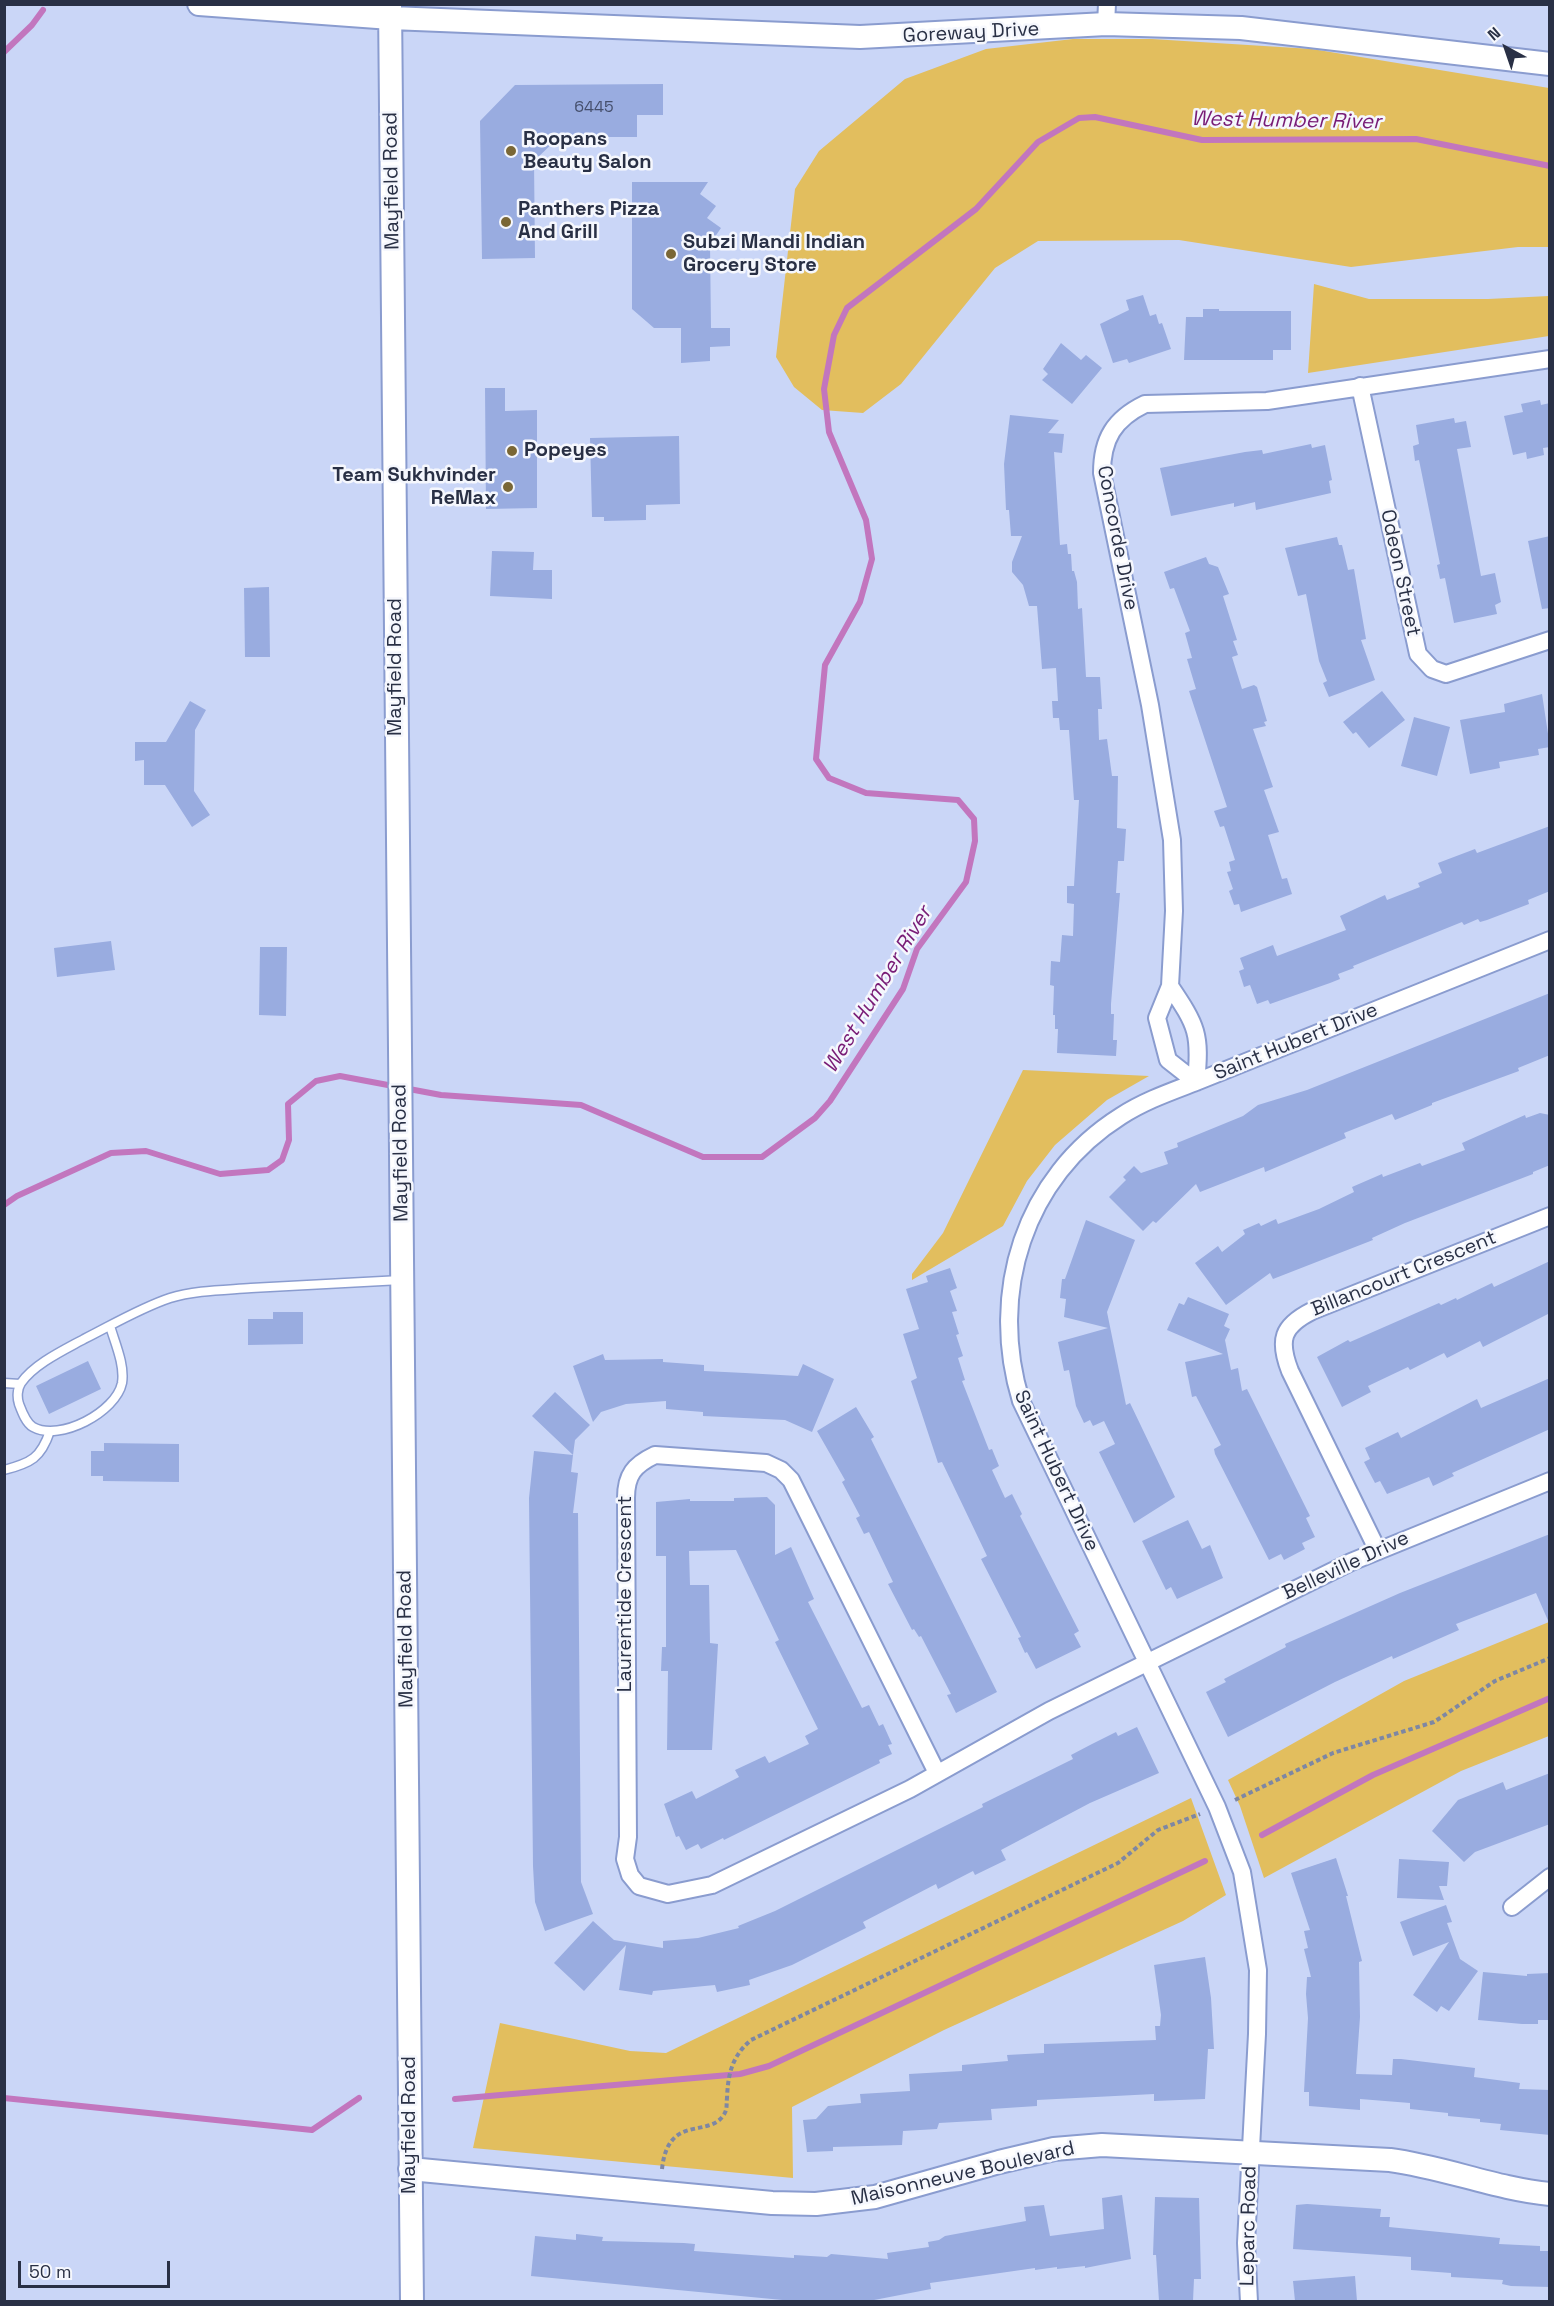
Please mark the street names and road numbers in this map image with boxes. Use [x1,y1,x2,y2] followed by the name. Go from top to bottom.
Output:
[902,17,1040,49] street label: Goreway Drive
[379,112,405,250] street label: Mayfield Road
[1091,464,1143,612] street label: Concorde Drive
[1375,507,1425,639] street label: Odeon Street
[384,598,408,736] street label: Mayfield Road
[1210,998,1382,1086] street label: Saint Hubert Drive
[388,1084,414,1222] street label: Mayfield Road
[1308,1226,1500,1322] street label: Billancourt Crescent
[1008,1387,1104,1555] street label: Saint Hubert Drive
[614,1496,638,1692] street label: Laurentide Crescent
[1279,1526,1413,1606] street label: Belleville Drive
[393,1570,419,1708] street label: Mayfield Road
[398,2056,422,2194] street label: Mayfield Road
[849,2137,1077,2211] street label: Maisonneuve Boulevard
[1236,2166,1262,2286] street label: Leparc Road

